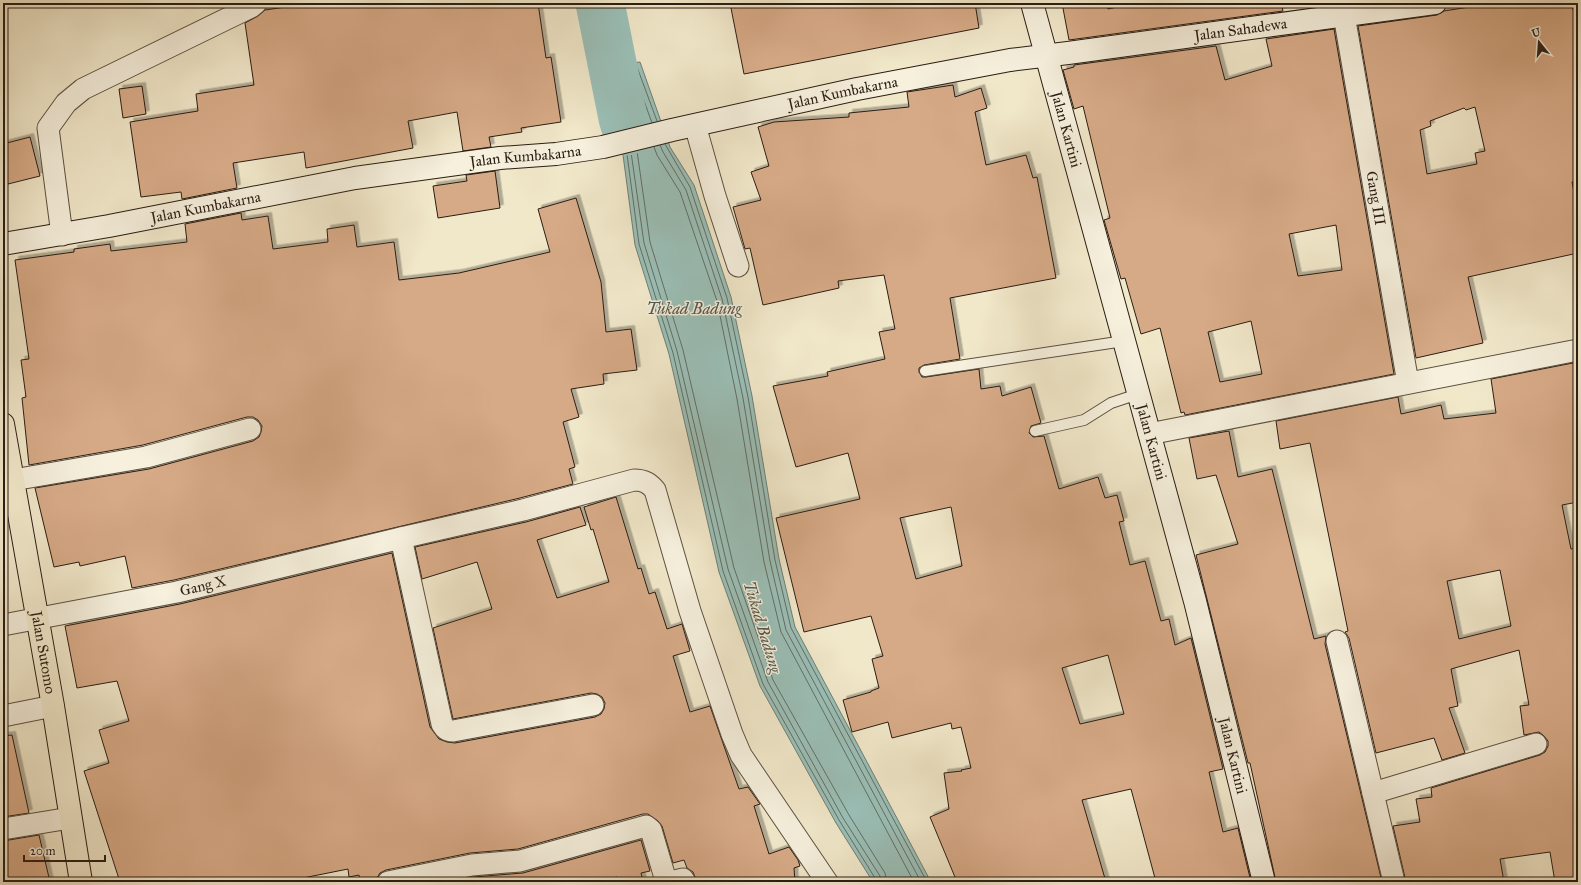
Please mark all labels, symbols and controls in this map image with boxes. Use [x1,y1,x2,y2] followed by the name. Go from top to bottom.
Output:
[1191,14,1289,46] street label: Jalan Sahadewa
[1519,22,1559,62] north arrow
[1530,25,1543,40] text: U
[784,72,900,114] street label: Jalan Kumbakarna
[1046,87,1085,169] street label: Jalan Kartini
[467,141,583,172] street label: Jalan Kumbakarna
[1362,170,1389,227] street label: Gang III
[147,187,263,228] street label: Jalan Kumbakarna
[647,299,742,318] water label: Tukad Badung
[1131,400,1171,482] street label: Jalan Kartini
[178,571,229,600] street label: Gang X
[740,579,786,676] water label: Tukad Badung
[26,608,60,695] street label: Jalan Sutomo
[1213,714,1251,796] street label: Jalan Kartini
[24,837,105,863] scale bar
[30,844,56,858] text: 20 m

